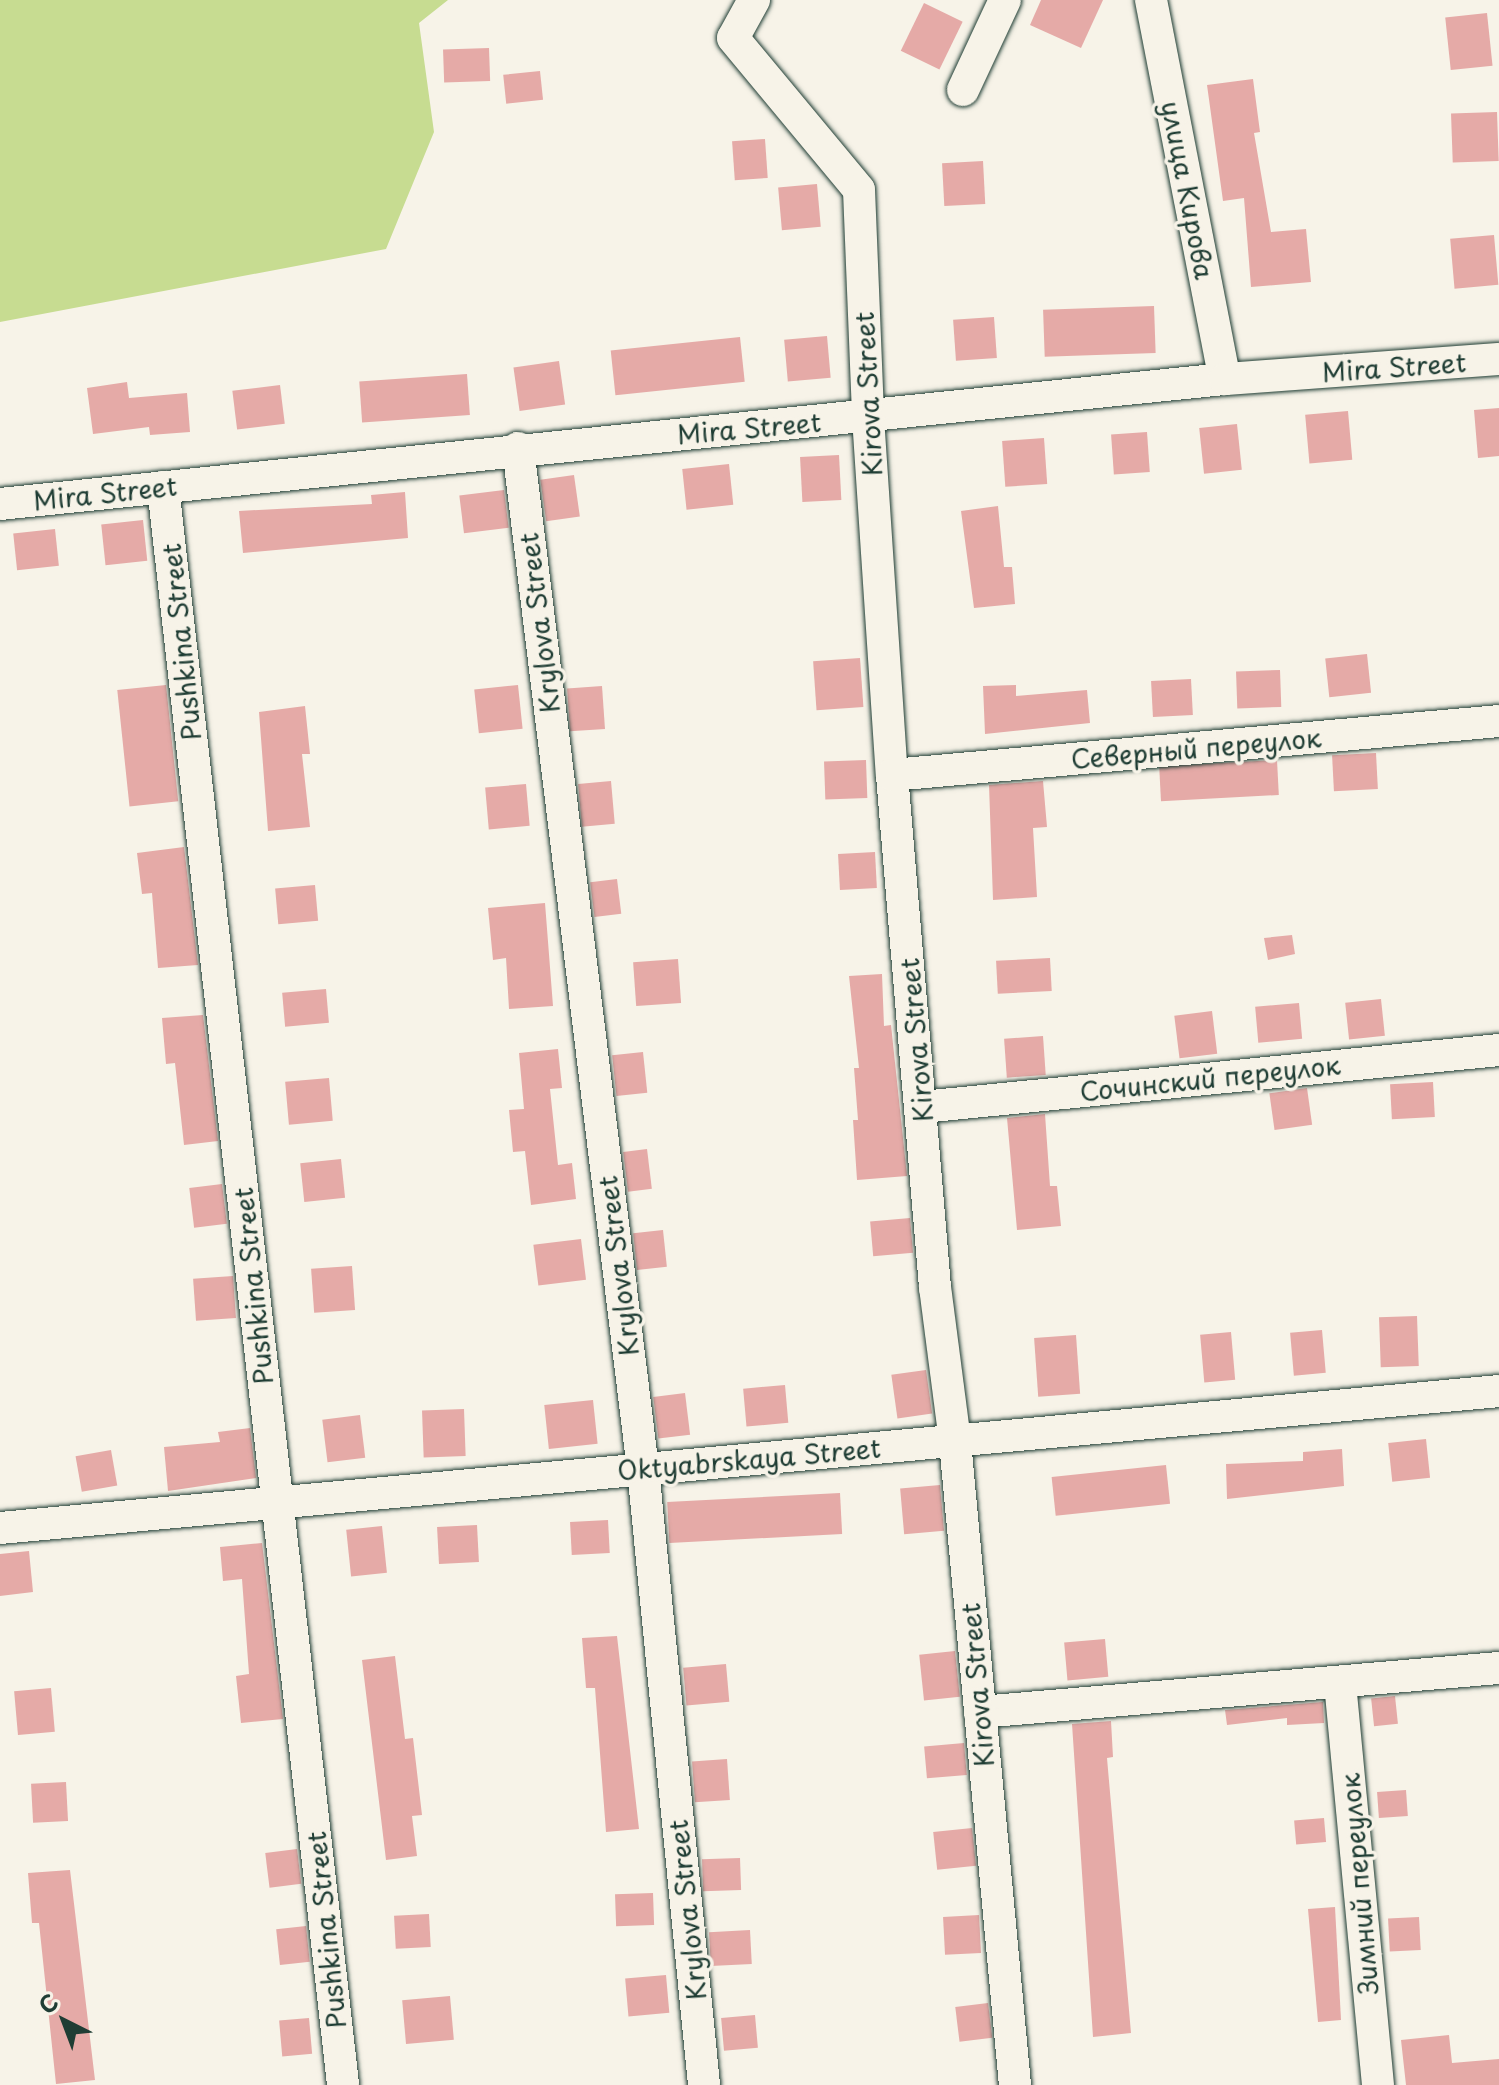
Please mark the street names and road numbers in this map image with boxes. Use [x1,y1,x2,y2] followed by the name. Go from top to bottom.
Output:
[1155,98,1221,282] street label: улица Кирова
[848,310,888,478] street label: Kirova Street
[1321,346,1467,388] street label: Mira Street
[675,406,823,450] street label: Mira Street
[31,470,179,516] street label: Mira Street
[513,532,565,714] street label: Krylova Street
[155,541,207,743] street label: Pushkina Street
[1069,721,1323,775] street label: Северный переулок
[893,956,939,1124] street label: Kirova Street
[1078,1049,1342,1107] street label: Сочинский переулок
[592,1175,644,1357] street label: Krylova Street
[227,1185,279,1387] street label: Pushkina Street
[615,1432,883,1486] street label: Oktyabrskaya Street
[954,1601,1000,1769] street label: Kirova Street
[1334,1772,1384,1996] street label: Зимний переулок
[662,1819,712,2001] street label: Krylova Street
[300,1829,352,2031] street label: Pushkina Street

